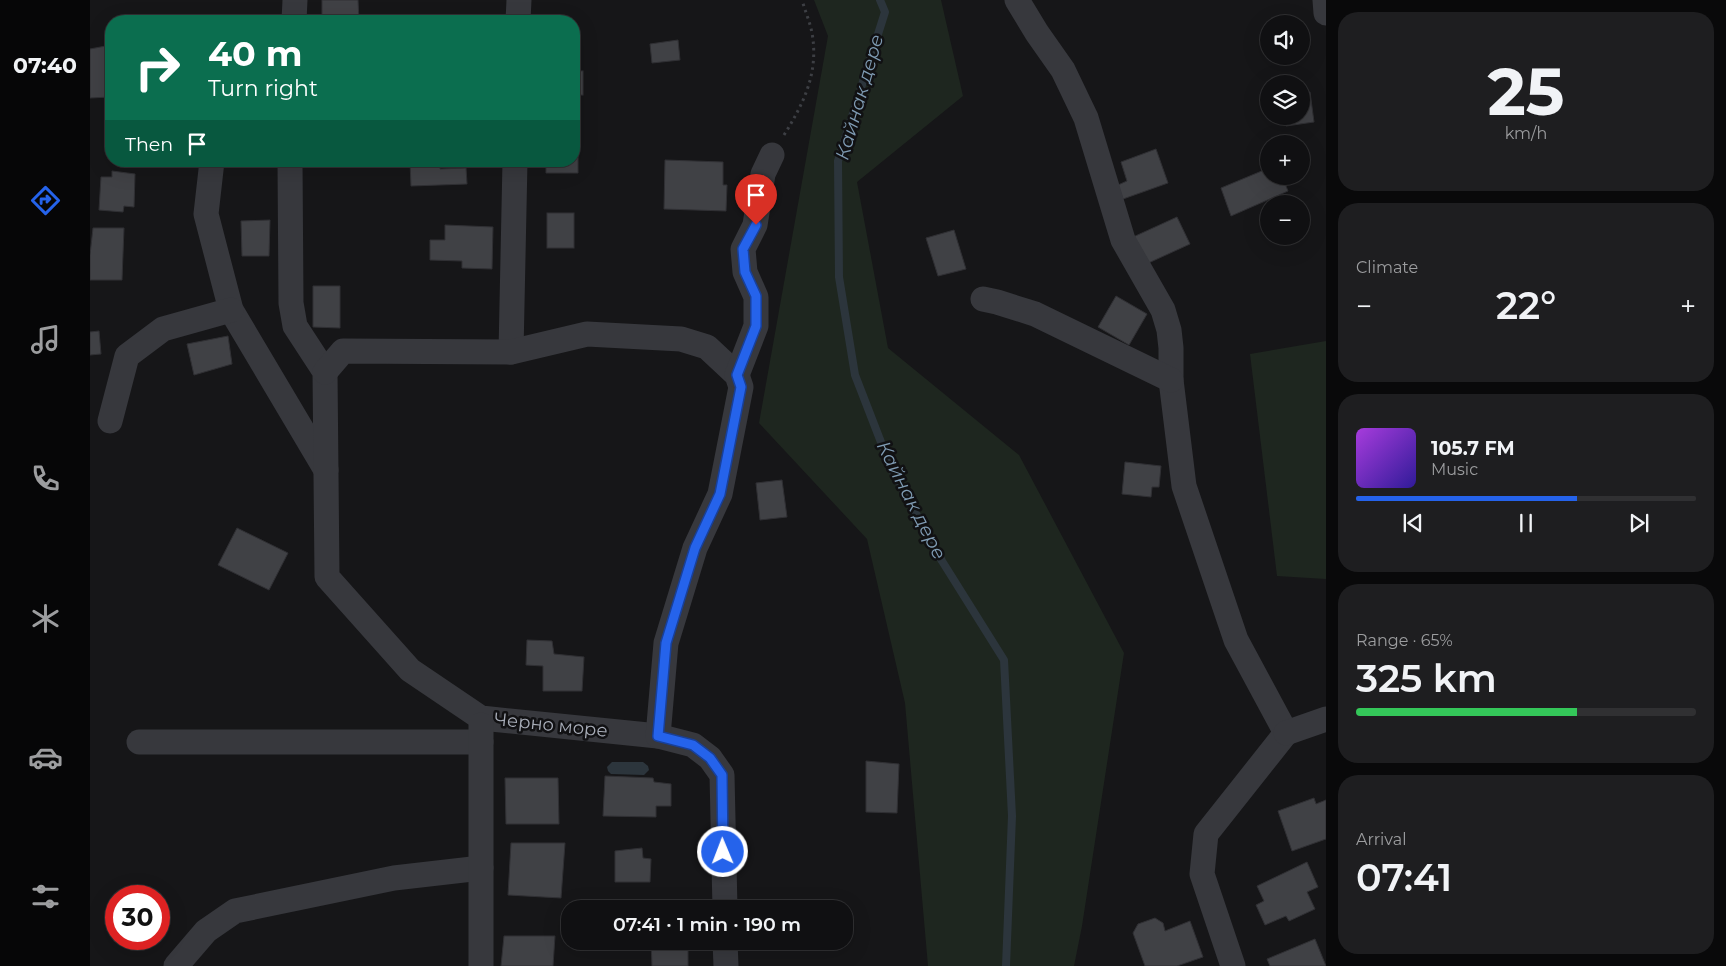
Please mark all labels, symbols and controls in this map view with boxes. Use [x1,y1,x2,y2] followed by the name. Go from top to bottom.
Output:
[1260,15,1310,245] map controls
[1260,15,1310,65] button: sound
[208,32,303,75] text: 40 m
[831,32,888,163] water label: Кайнак дере
[125,35,190,100] icon: right
[13,52,77,79] text: 07:40
[1487,52,1565,131] text: 25
[208,75,318,102] text: Turn right
[1260,75,1310,125] button: layers
[1505,124,1547,143] text: km/h
[183,130,211,158] icon: arrive
[125,133,173,156] text: Then
[1260,135,1310,185] button: +
[735,174,777,225] pin
[742,181,770,209] icon: arrive
[28,183,63,218] icon: directions
[1260,195,1310,245] button: −
[1356,258,1418,277] text: Climate
[1496,282,1556,329] text: 22°
[1356,289,1372,323] text: −
[1680,289,1696,323] text: +
[28,322,63,357] icon: music
[872,437,951,563] water label: Кайнак дере
[1431,437,1515,460] text: 105.7 FM
[1431,460,1478,479] text: Music
[28,461,63,496] icon: phone
[1399,509,1427,537] icon: previous
[1512,509,1540,537] icon: pause
[1625,509,1653,537] icon: next
[28,601,63,636] icon: climate
[1356,631,1453,650] text: Range · 65%
[1356,655,1497,702] text: 325 km
[493,708,609,742] street label: Черно море
[28,740,63,775] icon: car
[696,825,748,877] position arrow
[1356,830,1406,849] text: Arrival
[1356,854,1452,901] text: 07:41
[28,879,63,914] icon: filters
[105,885,170,950] speed limit sign: 30
[613,913,801,936] text: 07:41 · 1 min · 190 m

